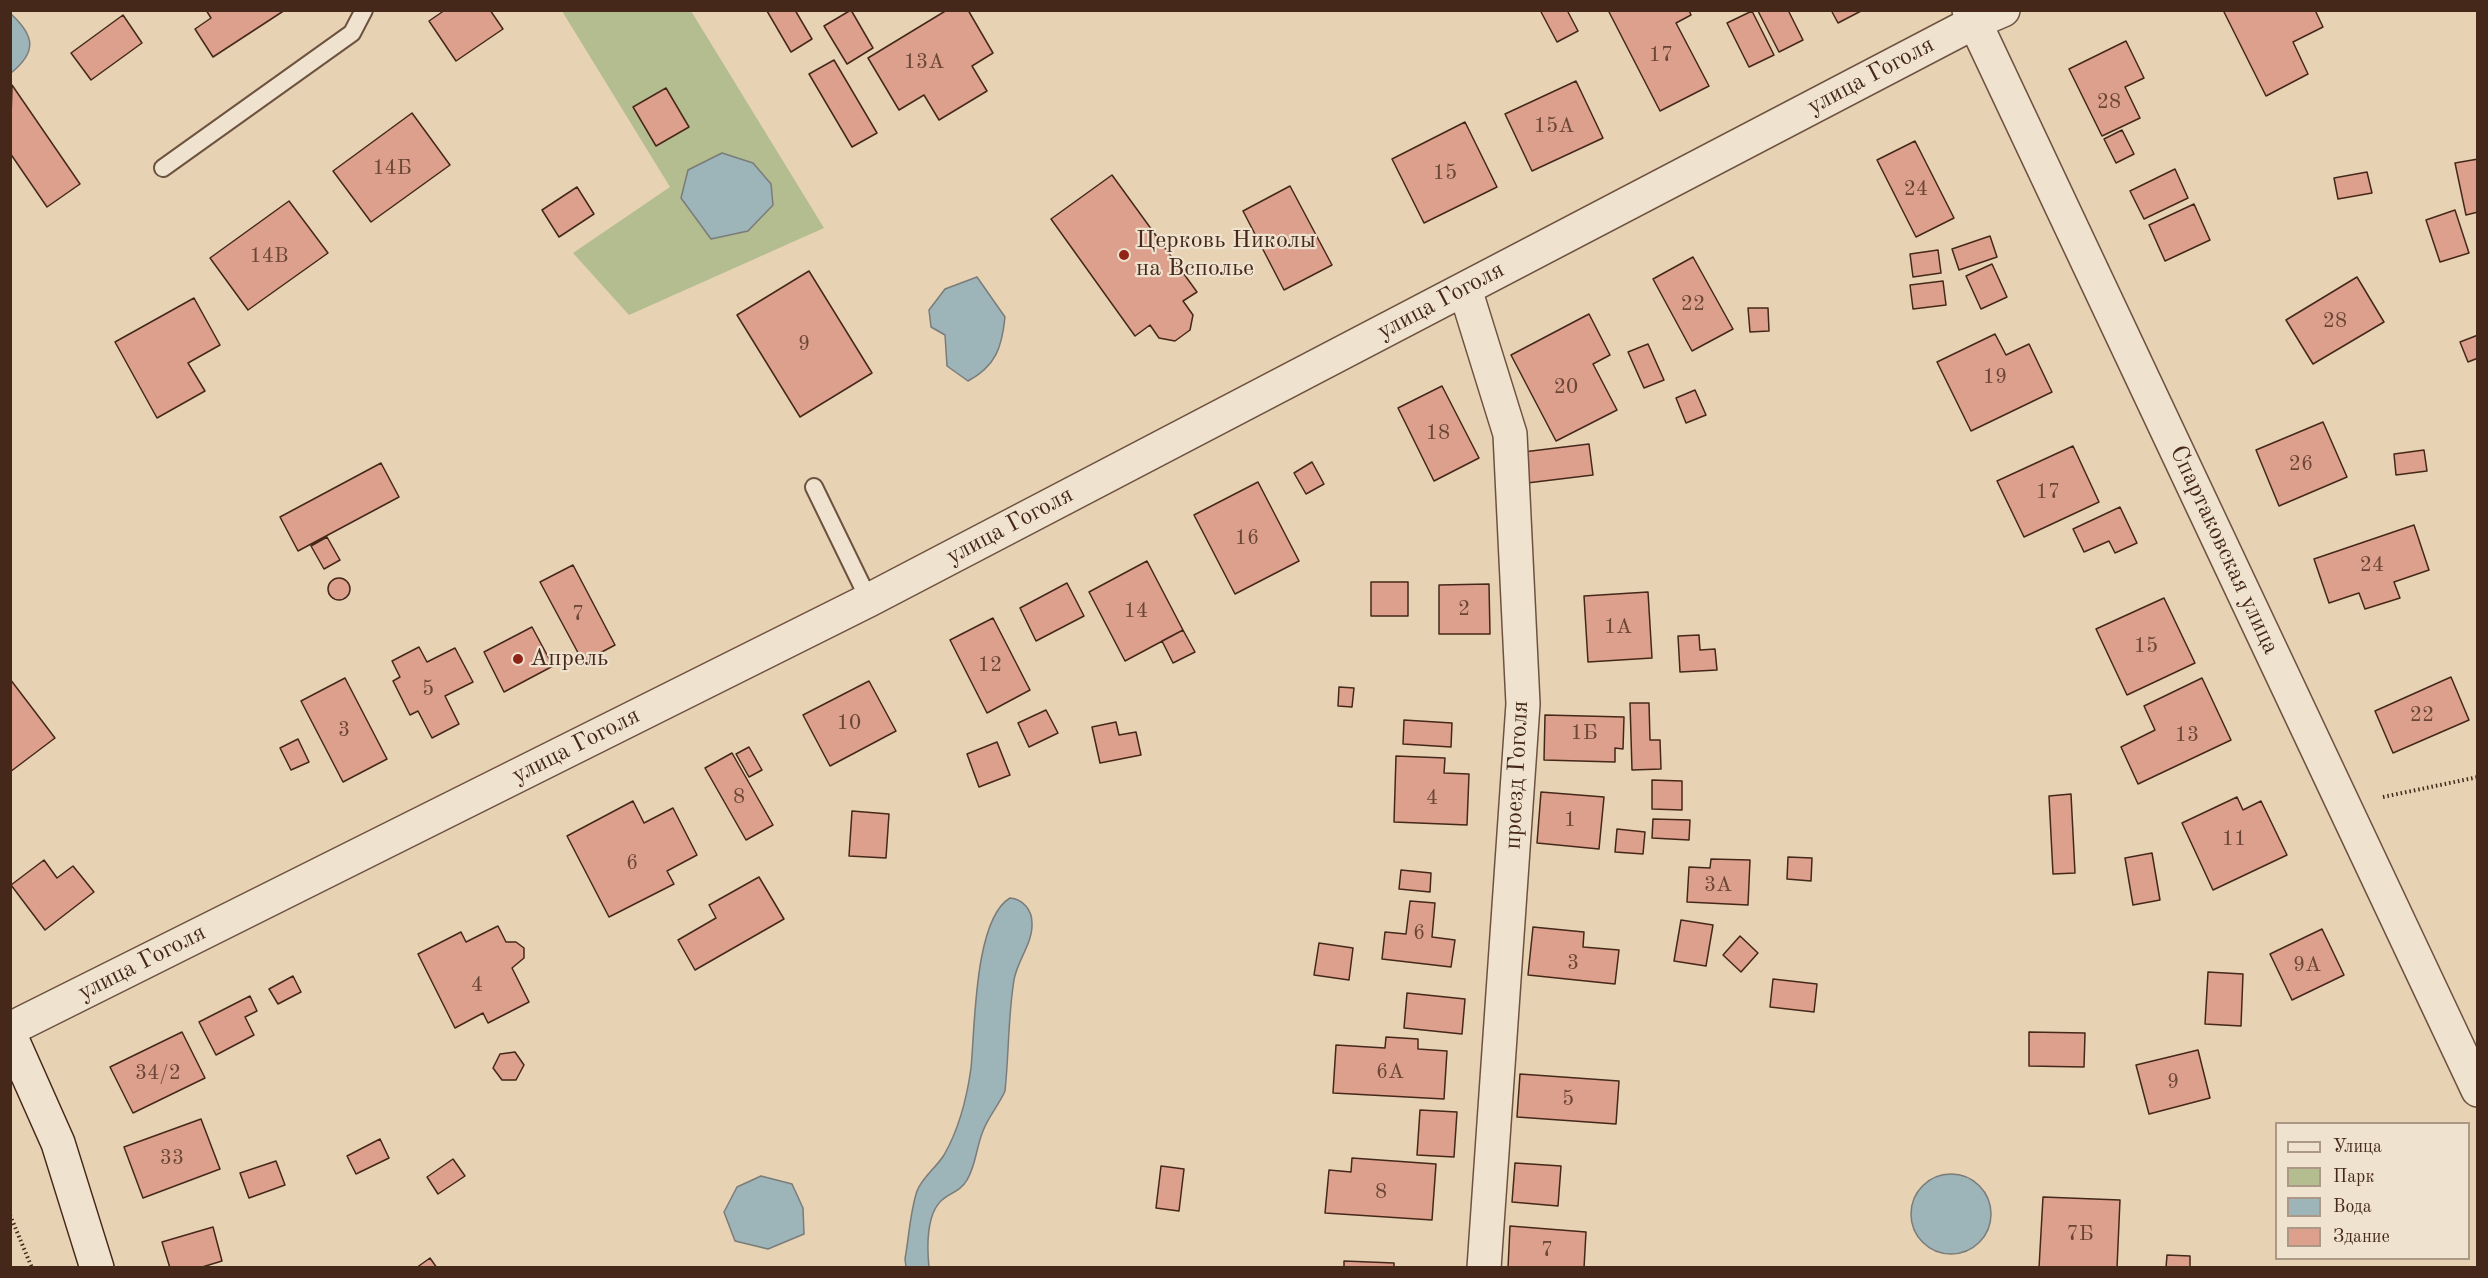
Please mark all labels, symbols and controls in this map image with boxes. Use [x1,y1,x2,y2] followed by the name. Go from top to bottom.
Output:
[1803,31,1939,121] street label: улица Гоголя
[1649,42,1673,68] house number: 17
[904,49,944,75] house number: 13А
[2097,89,2121,115] house number: 28
[1534,113,1574,139] house number: 15А
[372,155,412,181] house number: 14Б
[1433,160,1457,186] house number: 15
[1904,176,1928,202] house number: 24
[1136,227,1316,283] place label: Церковь Николы на Всполье
[250,243,288,269] house number: 14В
[1117,248,1131,262] marker: Церковь Николы на Всполье
[1373,256,1509,346] street label: улица Гоголя
[1681,291,1705,317] house number: 22
[2323,308,2347,334] house number: 28
[798,331,810,357] house number: 9
[1983,364,2007,390] house number: 19
[1554,374,1578,400] house number: 20
[1426,420,1450,446] house number: 18
[2163,441,2285,659] street label: Спартаковская улица
[2289,451,2313,477] house number: 26
[2036,479,2060,505] house number: 17
[942,481,1078,571] street label: улица Гоголя
[1235,525,1259,551] house number: 16
[2360,552,2384,578] house number: 24
[1458,596,1470,622] house number: 2
[1124,598,1148,624] house number: 14
[572,601,584,627] house number: 7
[1604,614,1632,640] house number: 1А
[2134,633,2158,659] house number: 15
[530,645,608,673] place label: Апрель
[511,652,525,666] marker: Апрель
[978,652,1002,678] house number: 12
[422,676,434,702] house number: 5
[1499,700,1535,850] street label: проезд Гоголя
[507,701,645,791] street label: улица Гоголя
[2410,702,2434,728] house number: 22
[837,710,861,736] house number: 10
[338,717,350,743] house number: 3
[1570,720,1598,746] house number: 1Б
[2175,722,2199,748] house number: 13
[733,784,745,810] house number: 8
[1426,785,1438,811] house number: 4
[1564,807,1576,833] house number: 1
[2222,826,2246,852] house number: 11
[626,850,638,876] house number: 6
[1704,872,1732,898] house number: 3А
[73,918,211,1008] street label: улица Гоголя
[1413,920,1425,946] house number: 6
[1567,950,1579,976] house number: 3
[2293,952,2321,978] house number: 9А
[471,972,483,998] house number: 4
[1376,1059,1404,1085] house number: 6А
[135,1060,181,1086] house number: 34/2
[2167,1069,2179,1095] house number: 9
[1562,1086,1574,1112] house number: 5
[2275,1122,2470,1260] legend
[2333,1138,2382,1156] text: Улица
[160,1145,184,1171] house number: 33
[2333,1168,2374,1186] text: Парк
[1375,1179,1387,1205] house number: 8
[2333,1198,2372,1216] text: Вода
[2066,1221,2094,1247] house number: 7Б
[2333,1228,2390,1246] text: Здание
[1541,1237,1553,1263] house number: 7

